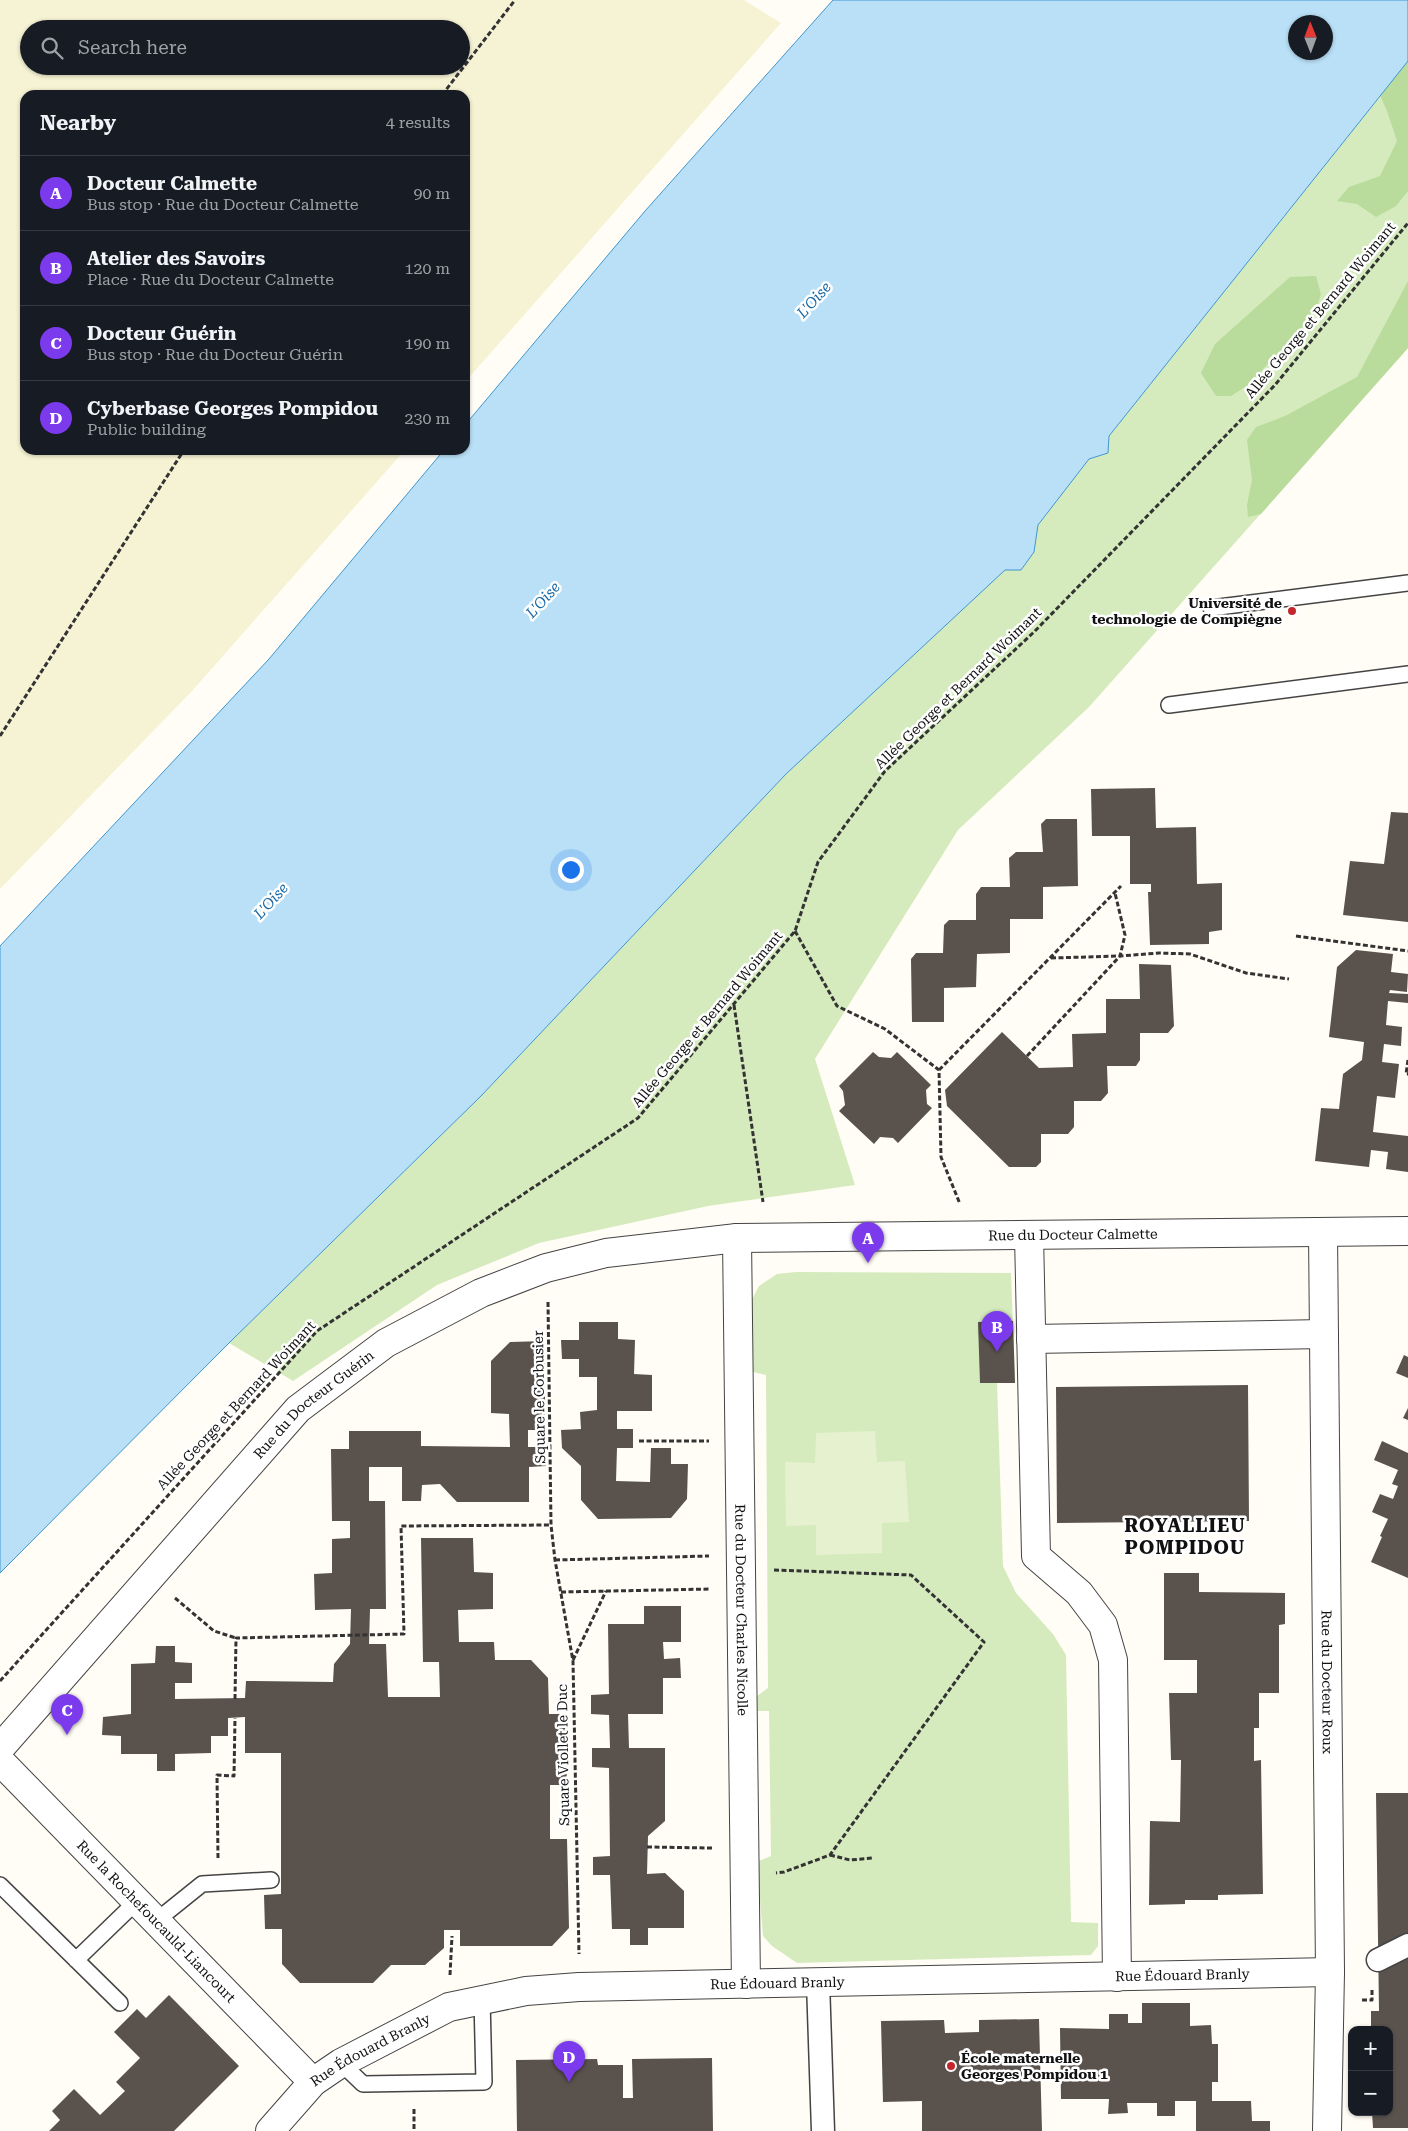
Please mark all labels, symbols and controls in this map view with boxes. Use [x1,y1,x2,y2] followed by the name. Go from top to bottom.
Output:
[1288,15,1333,60] north arrow
[20,20,470,75] search box
[38,34,66,62] icon: search
[78,36,187,59] text: Search here
[40,111,116,135] text: Nearby
[386,113,450,132] text: 4 results
[87,172,257,195] text: Docteur Calmette
[50,184,62,203] text: A
[413,184,450,203] text: 90 m
[87,195,359,214] text: Bus stop · Rue du Docteur Calmette
[1242,219,1398,401] street label: Allée George et Bernard Woimant
[87,247,265,270] text: Atelier des Savoirs
[50,259,62,278] text: B
[404,259,450,278] text: 120 m
[87,270,334,289] text: Place · Rue du Docteur Calmette
[793,278,835,322] water label: L'Oise
[87,322,237,345] text: Docteur Guérin
[50,334,62,353] text: C
[404,334,450,353] text: 190 m
[87,345,343,364] text: Bus stop · Rue du Docteur Guérin
[87,397,378,420] text: Cyberbase Georges Pompidou
[50,409,62,428] text: D
[404,409,450,428] text: 230 m
[87,420,206,439] text: Public building
[522,578,564,622] water label: L'Oise
[1092,595,1282,627] place label: Université de technologie de Compiègne
[872,604,1044,772] street label: Allée George et Bernard Woimant
[1286,605,1298,617] marker: Université de technologie de Compiègne
[558,857,584,883] your location
[250,879,292,923] water label: L'Oise
[629,928,785,1110] street label: Allée George et Bernard Woimant
[852,1222,884,1263] pin: A
[988,1226,1158,1243] street label: Rue du Docteur Calmette
[981,1311,1013,1352] pin: B
[153,1317,319,1493] street label: Allée George et Bernard Woimant
[530,1330,548,1464] street label: Square le Corbusier
[250,1347,377,1462] street label: Rue du Docteur Guérin
[732,1504,751,1716] street label: Rue du Docteur Charles Nicolle
[1124,1514,1246,1559] district label: ROYALLIEU POMPIDOU
[1319,1610,1336,1754] street label: Rue du Docteur Roux
[554,1684,572,1826] street label: Square Viollet le Duc
[51,1694,83,1735] pin: C
[74,1837,239,2006] street label: Rue la Rochefoucauld-Liancourt
[1115,1966,1251,1984] street label: Rue Édouard Branly
[710,1974,846,1992] street label: Rue Édouard Branly
[307,2010,433,2089] street label: Rue Édouard Branly
[1348,2026,1393,2116] map controls
[1348,2026,1393,2071] button: +
[553,2041,585,2082] pin: D
[961,2050,1108,2082] place label: École maternelle Georges Pompidou 1
[945,2060,957,2072] marker: École maternelle Georges Pompidou 1
[1348,2071,1393,2116] button: −

